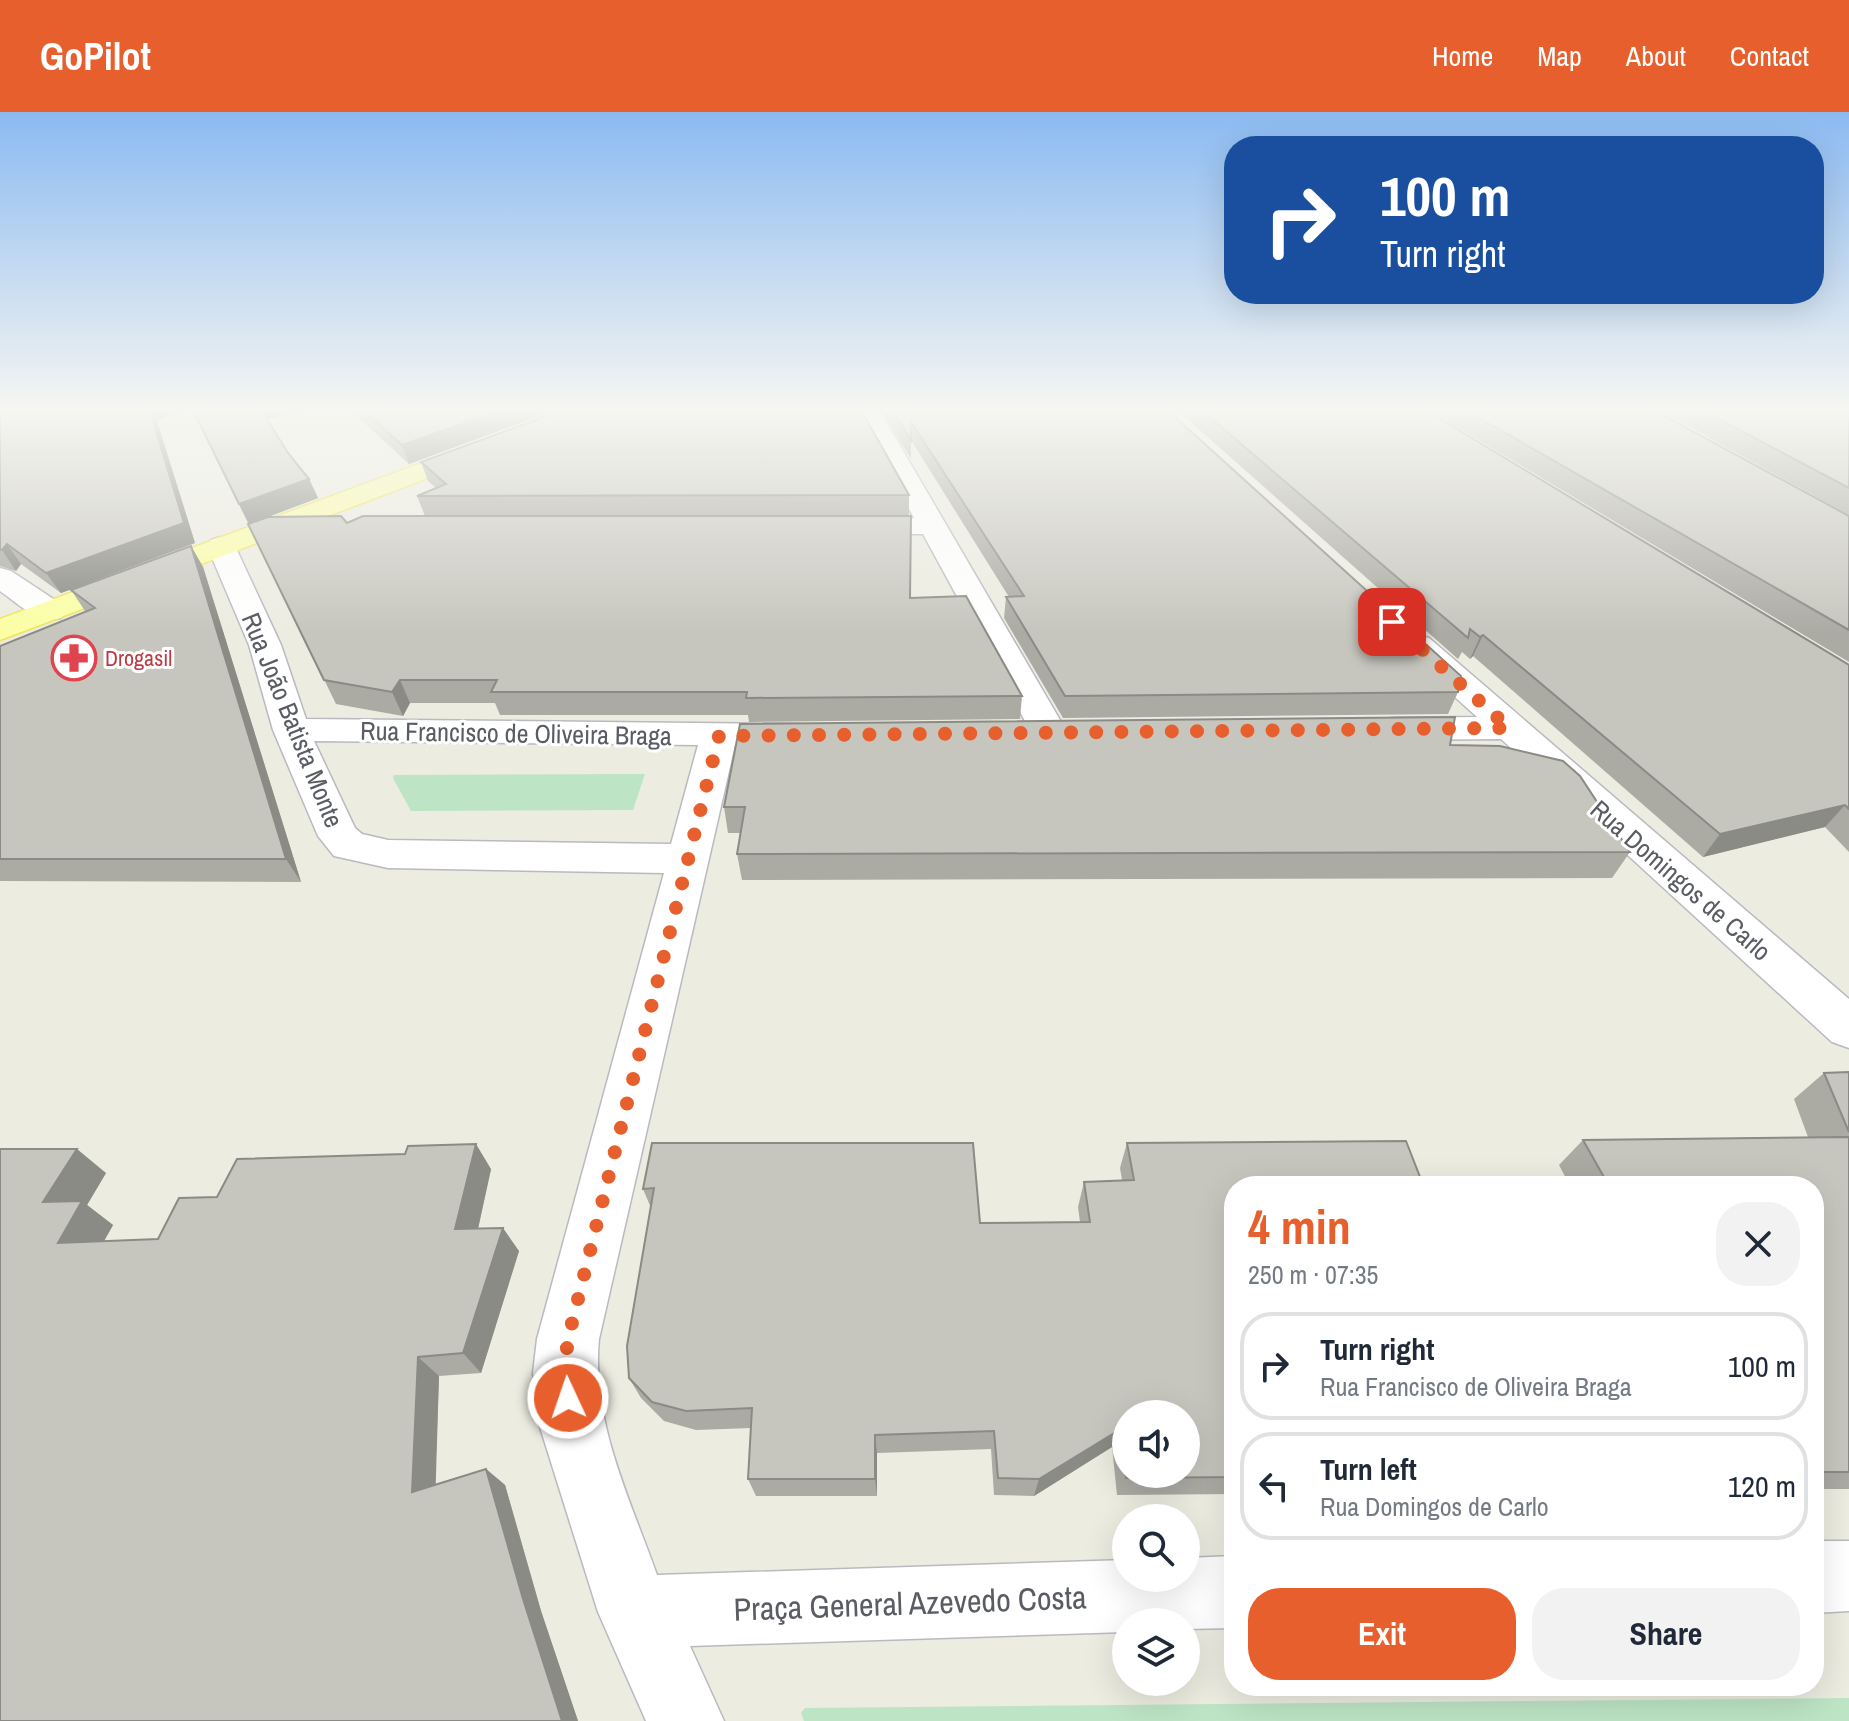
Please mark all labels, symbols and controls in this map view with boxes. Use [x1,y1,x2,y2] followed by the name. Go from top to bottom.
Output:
[40,31,151,82] text: GoPilot
[1432,37,1493,75] text: Home
[1537,37,1582,75] text: Map
[1626,37,1686,75] text: About
[1730,37,1809,75] text: Contact
[1380,158,1510,233] text: 100 m
[1248,168,1352,272] icon: right
[1380,230,1505,278] text: Turn right
[1358,588,1426,656] pin
[1370,600,1414,644] icon: arrive
[234,607,352,833] street label: Rua João Batista Monte
[50,634,98,682] pharmacy icon: Drogasil
[105,643,172,673] place label: Drogasil
[360,713,672,753] street label: Rua Francisco de Oliveira Braga
[1583,792,1779,968] street label: Rua Domingos de Carlo
[1248,1194,1351,1259] text: 4 min
[1716,1202,1800,1286] button: close
[1248,1257,1378,1292] text: 250 m · 07:35
[1320,1329,1434,1369] text: Turn right
[1252,1344,1296,1388] icon: right
[1728,1346,1796,1386] text: 100 m
[526,1356,610,1440] position arrow
[1320,1369,1632,1404] text: Rua Francisco de Oliveira Braga
[1112,1400,1200,1696] map controls
[1112,1400,1200,1488] button: sound
[1320,1449,1417,1489] text: Turn left
[1252,1464,1296,1508] icon: left
[1728,1466,1796,1506] text: 120 m
[1320,1489,1549,1524] text: Rua Domingos de Carlo
[1112,1504,1200,1592] button: search
[733,1575,1088,1631] street label: Praça General Azevedo Costa
[1248,1588,1516,1680] button: Exit
[1532,1588,1800,1680] button: Share
[1112,1608,1200,1696] button: layers

